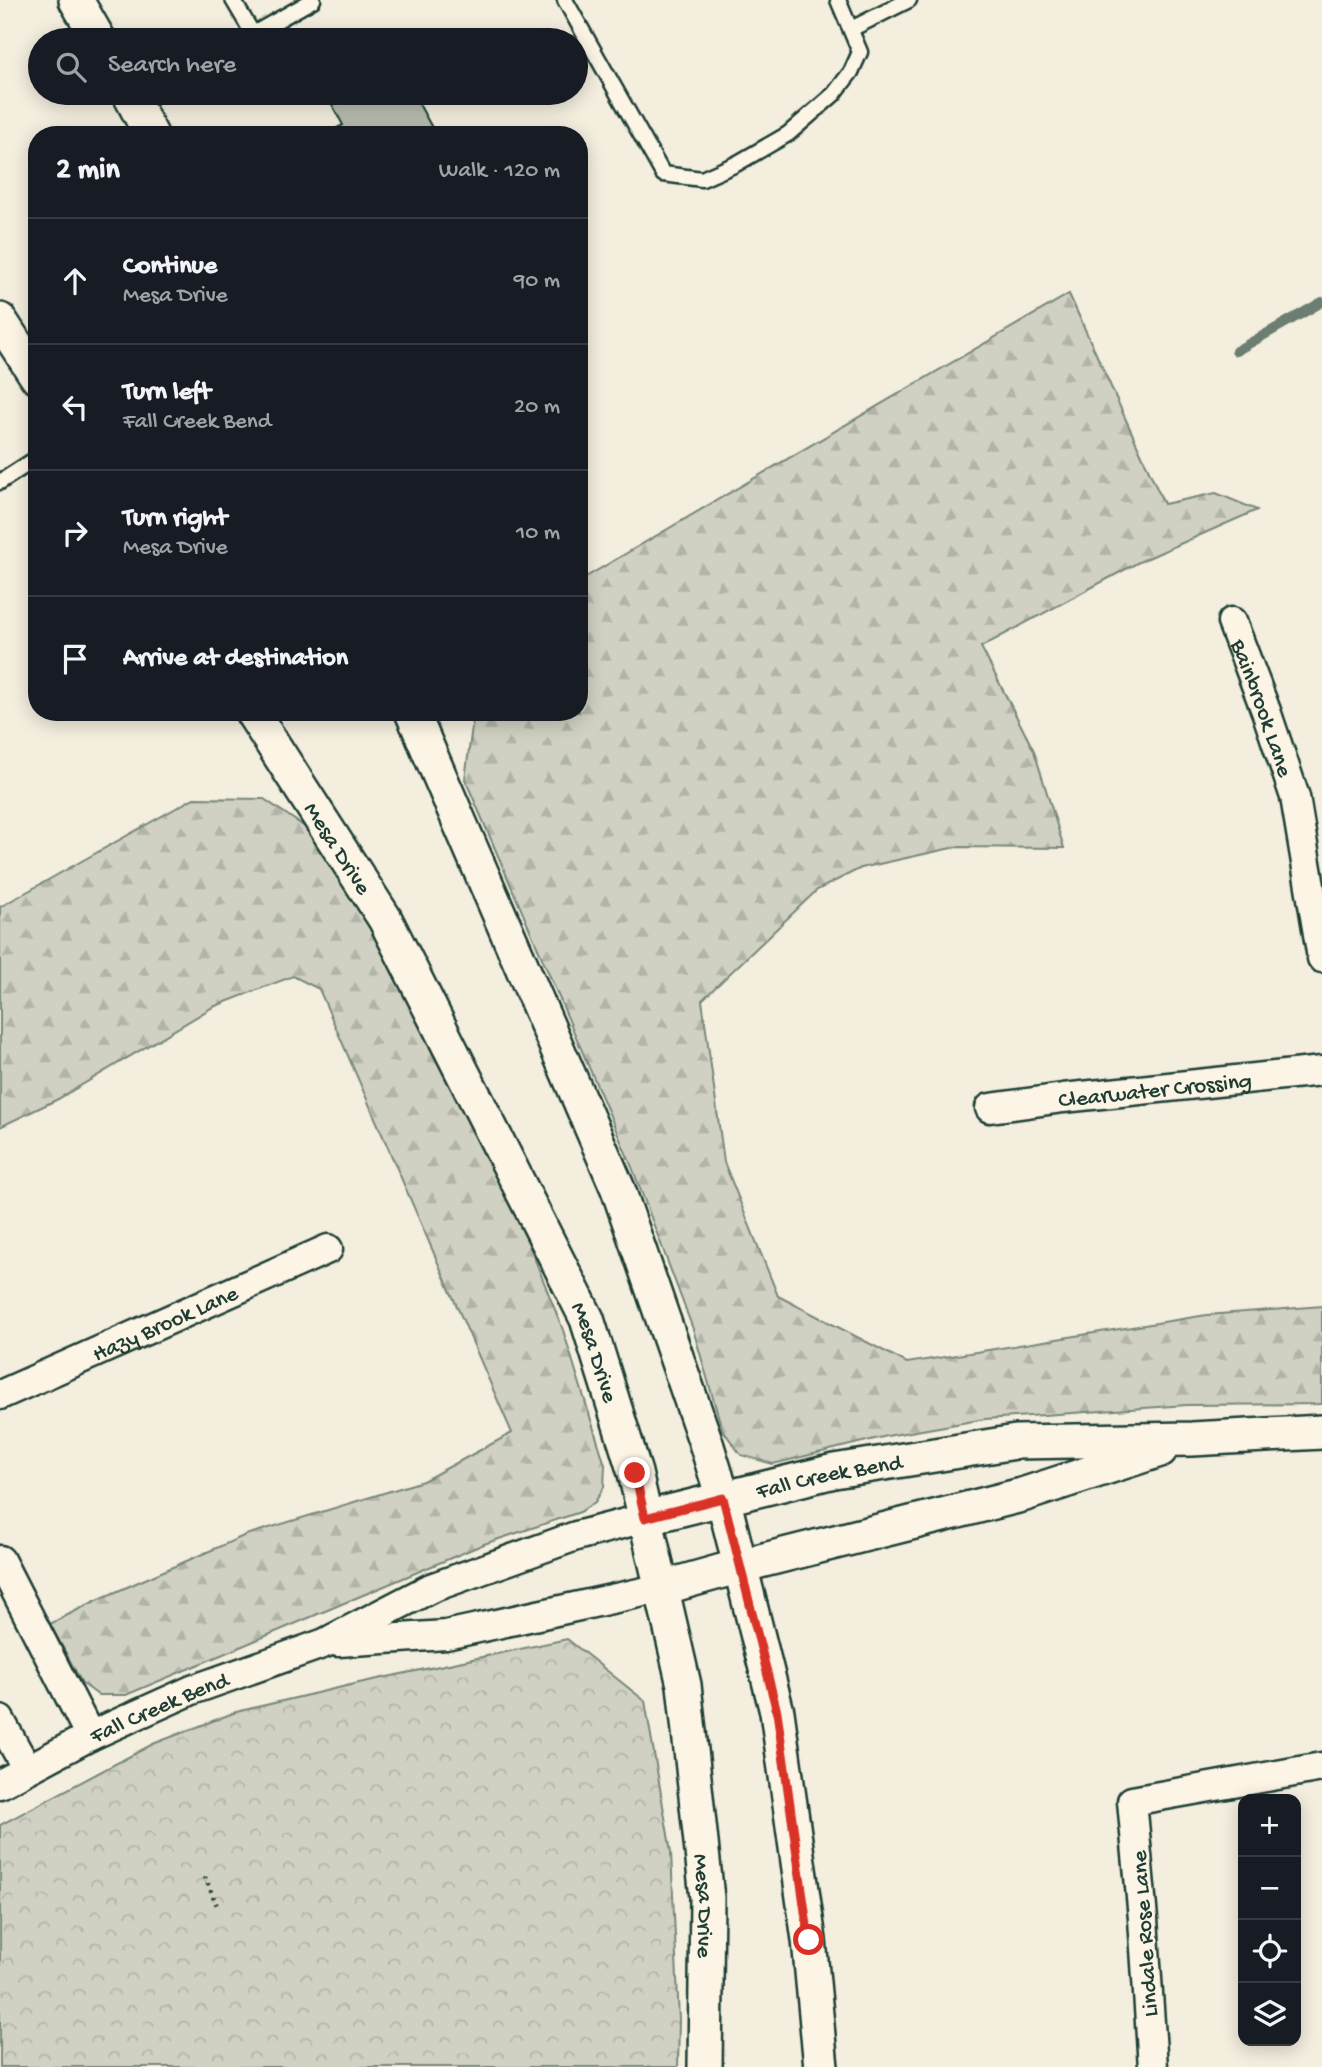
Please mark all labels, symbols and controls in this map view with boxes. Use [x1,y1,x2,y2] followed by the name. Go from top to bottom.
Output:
[28,28,588,105] search box
[52,48,90,86] icon: search
[108,51,236,82] text: Search here
[56,154,120,189] text: 2 min
[439,158,560,185] text: Walk · 120 m
[123,252,217,283] text: Continue
[56,262,94,300] icon: ahead
[514,268,560,295] text: 90 m
[123,283,228,310] text: Mesa Drive
[123,378,211,409] text: Turn left
[56,388,94,426] icon: left
[514,394,560,421] text: 20 m
[123,409,271,436] text: Fall Creek Bend
[123,504,227,535] text: Turn right
[56,514,94,552] icon: right
[516,520,560,547] text: 10 m
[123,535,228,562] text: Mesa Drive
[1222,635,1298,782] street label: Bainbrook Lane
[56,640,94,678] icon: arrive
[123,644,348,675] text: Arrive at destination
[296,798,376,902] street label: Mesa Drive
[1057,1068,1253,1115] street label: Clearwater Crossing
[89,1280,244,1369] street label: Hazy Brook Lane
[563,1298,623,1407] street label: Mesa Drive
[753,1450,906,1507] street label: Fall Creek Bend
[619,1457,650,1488] route end
[86,1668,234,1752] street label: Fall Creek Bend
[1238,1794,1301,2046] map controls
[1238,1794,1301,1857] button: +
[1127,1849,1166,2018] street label: Lindale Rose Lane
[685,1853,718,1959] street label: Mesa Drive
[1238,1857,1301,1920] button: −
[1238,1920,1301,1983] button: locate
[793,1924,824,1955] route start
[1238,1983,1301,2046] button: layers

